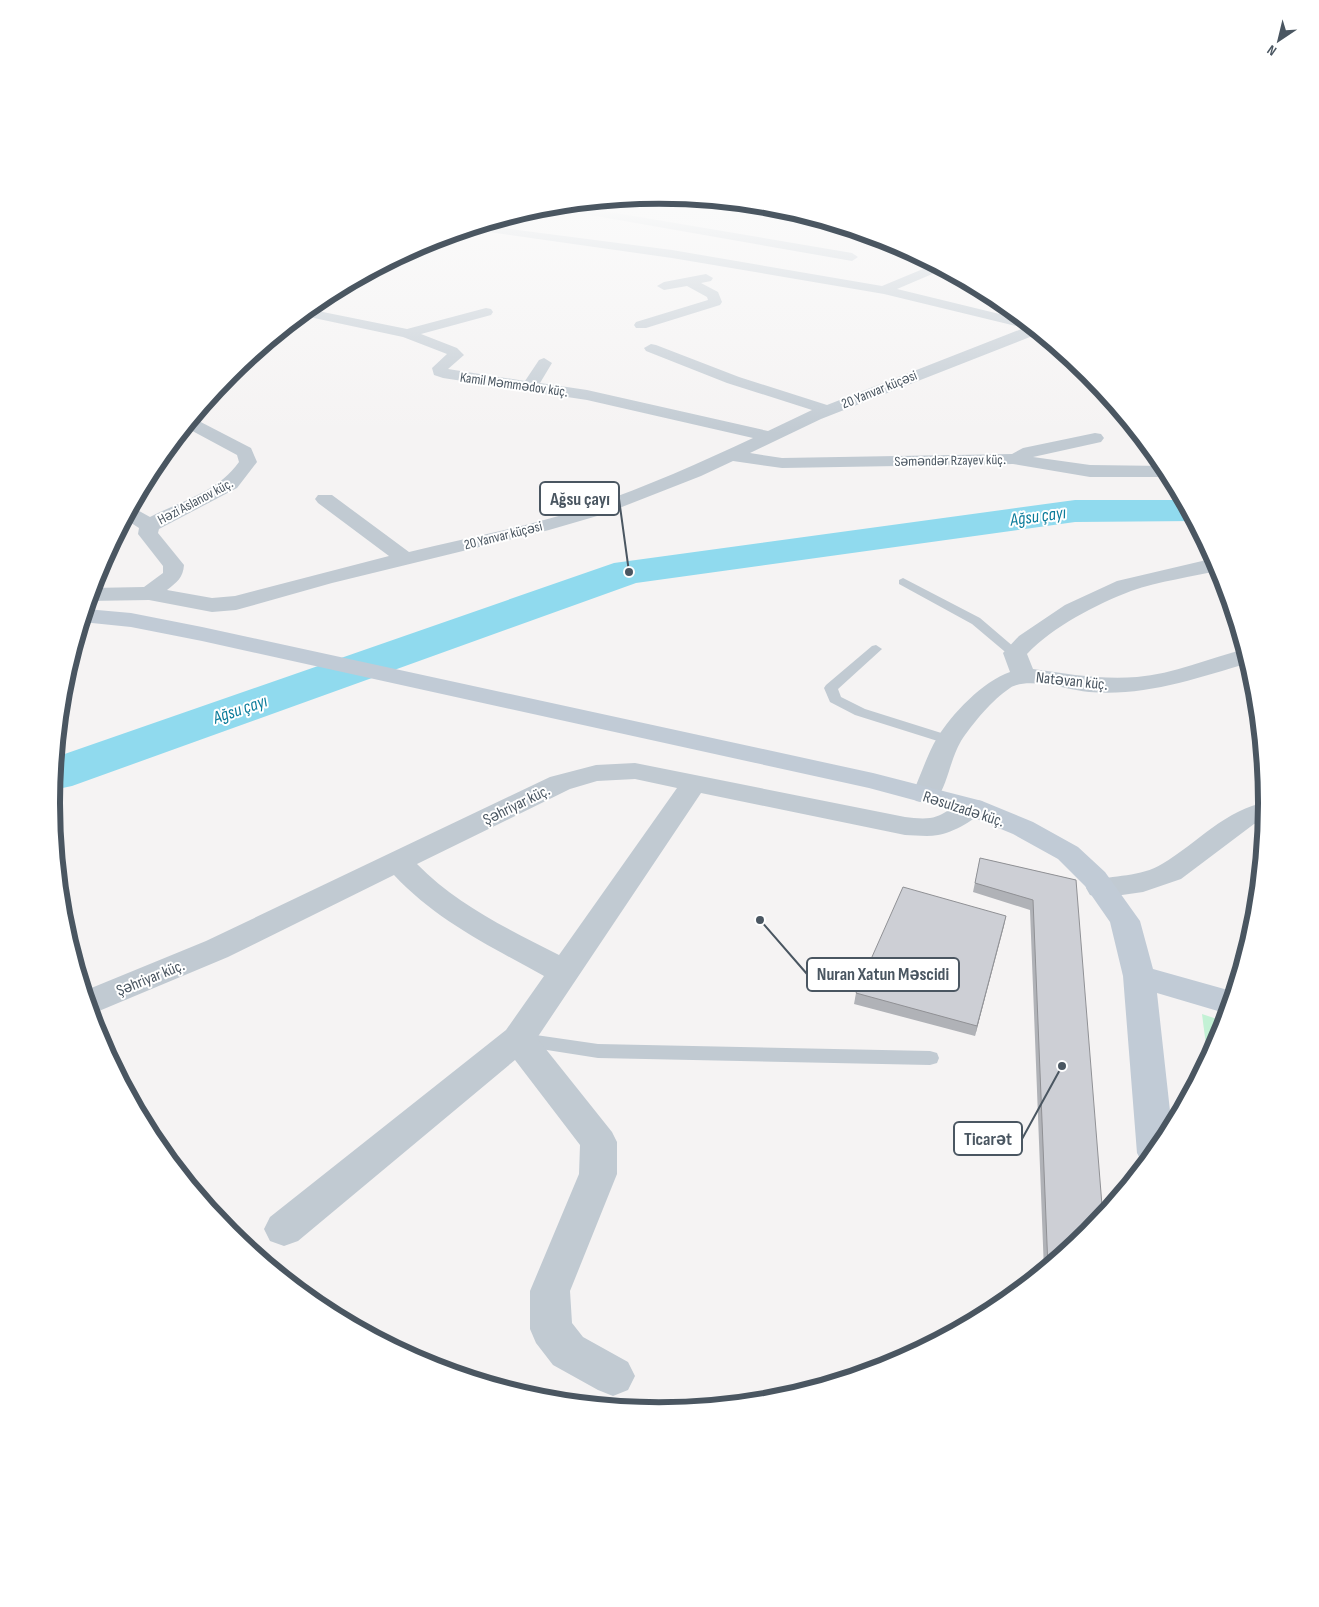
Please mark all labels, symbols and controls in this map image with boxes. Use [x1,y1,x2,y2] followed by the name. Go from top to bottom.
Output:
[1254,15,1304,65] north arrow
[1264,41,1280,59] text: N
[839,367,919,412] street label: 20 Yanvar küçəsi
[459,369,569,400] street label: Kamil Məmmədov küç.
[894,451,1006,470] street label: Səməndər Rzayev küç.
[155,474,236,528] street label: Həzi Aslanov küç.
[540,482,619,515] callout: Ağsu çayı
[549,489,610,510] text: Ağsu çayı
[1008,502,1068,531] water label: Ağsu çayı
[462,518,544,553] street label: 20 Yanvar küçəsi
[1035,668,1109,695] street label: Natəvan küç.
[209,690,271,729] water label: Ağsu çayı
[480,781,553,830] street label: Şəhriyar küç.
[921,787,1007,831] street label: Rəsulzadə küç.
[114,956,187,1001] street label: Şəhriyar küç.
[807,958,959,991] callout: Nuran Xatun Məscidi
[817,964,949,985] text: Nuran Xatun Məscidi
[954,1122,1022,1155] callout: Ticarət
[964,1129,1012,1150] text: Ticarət

